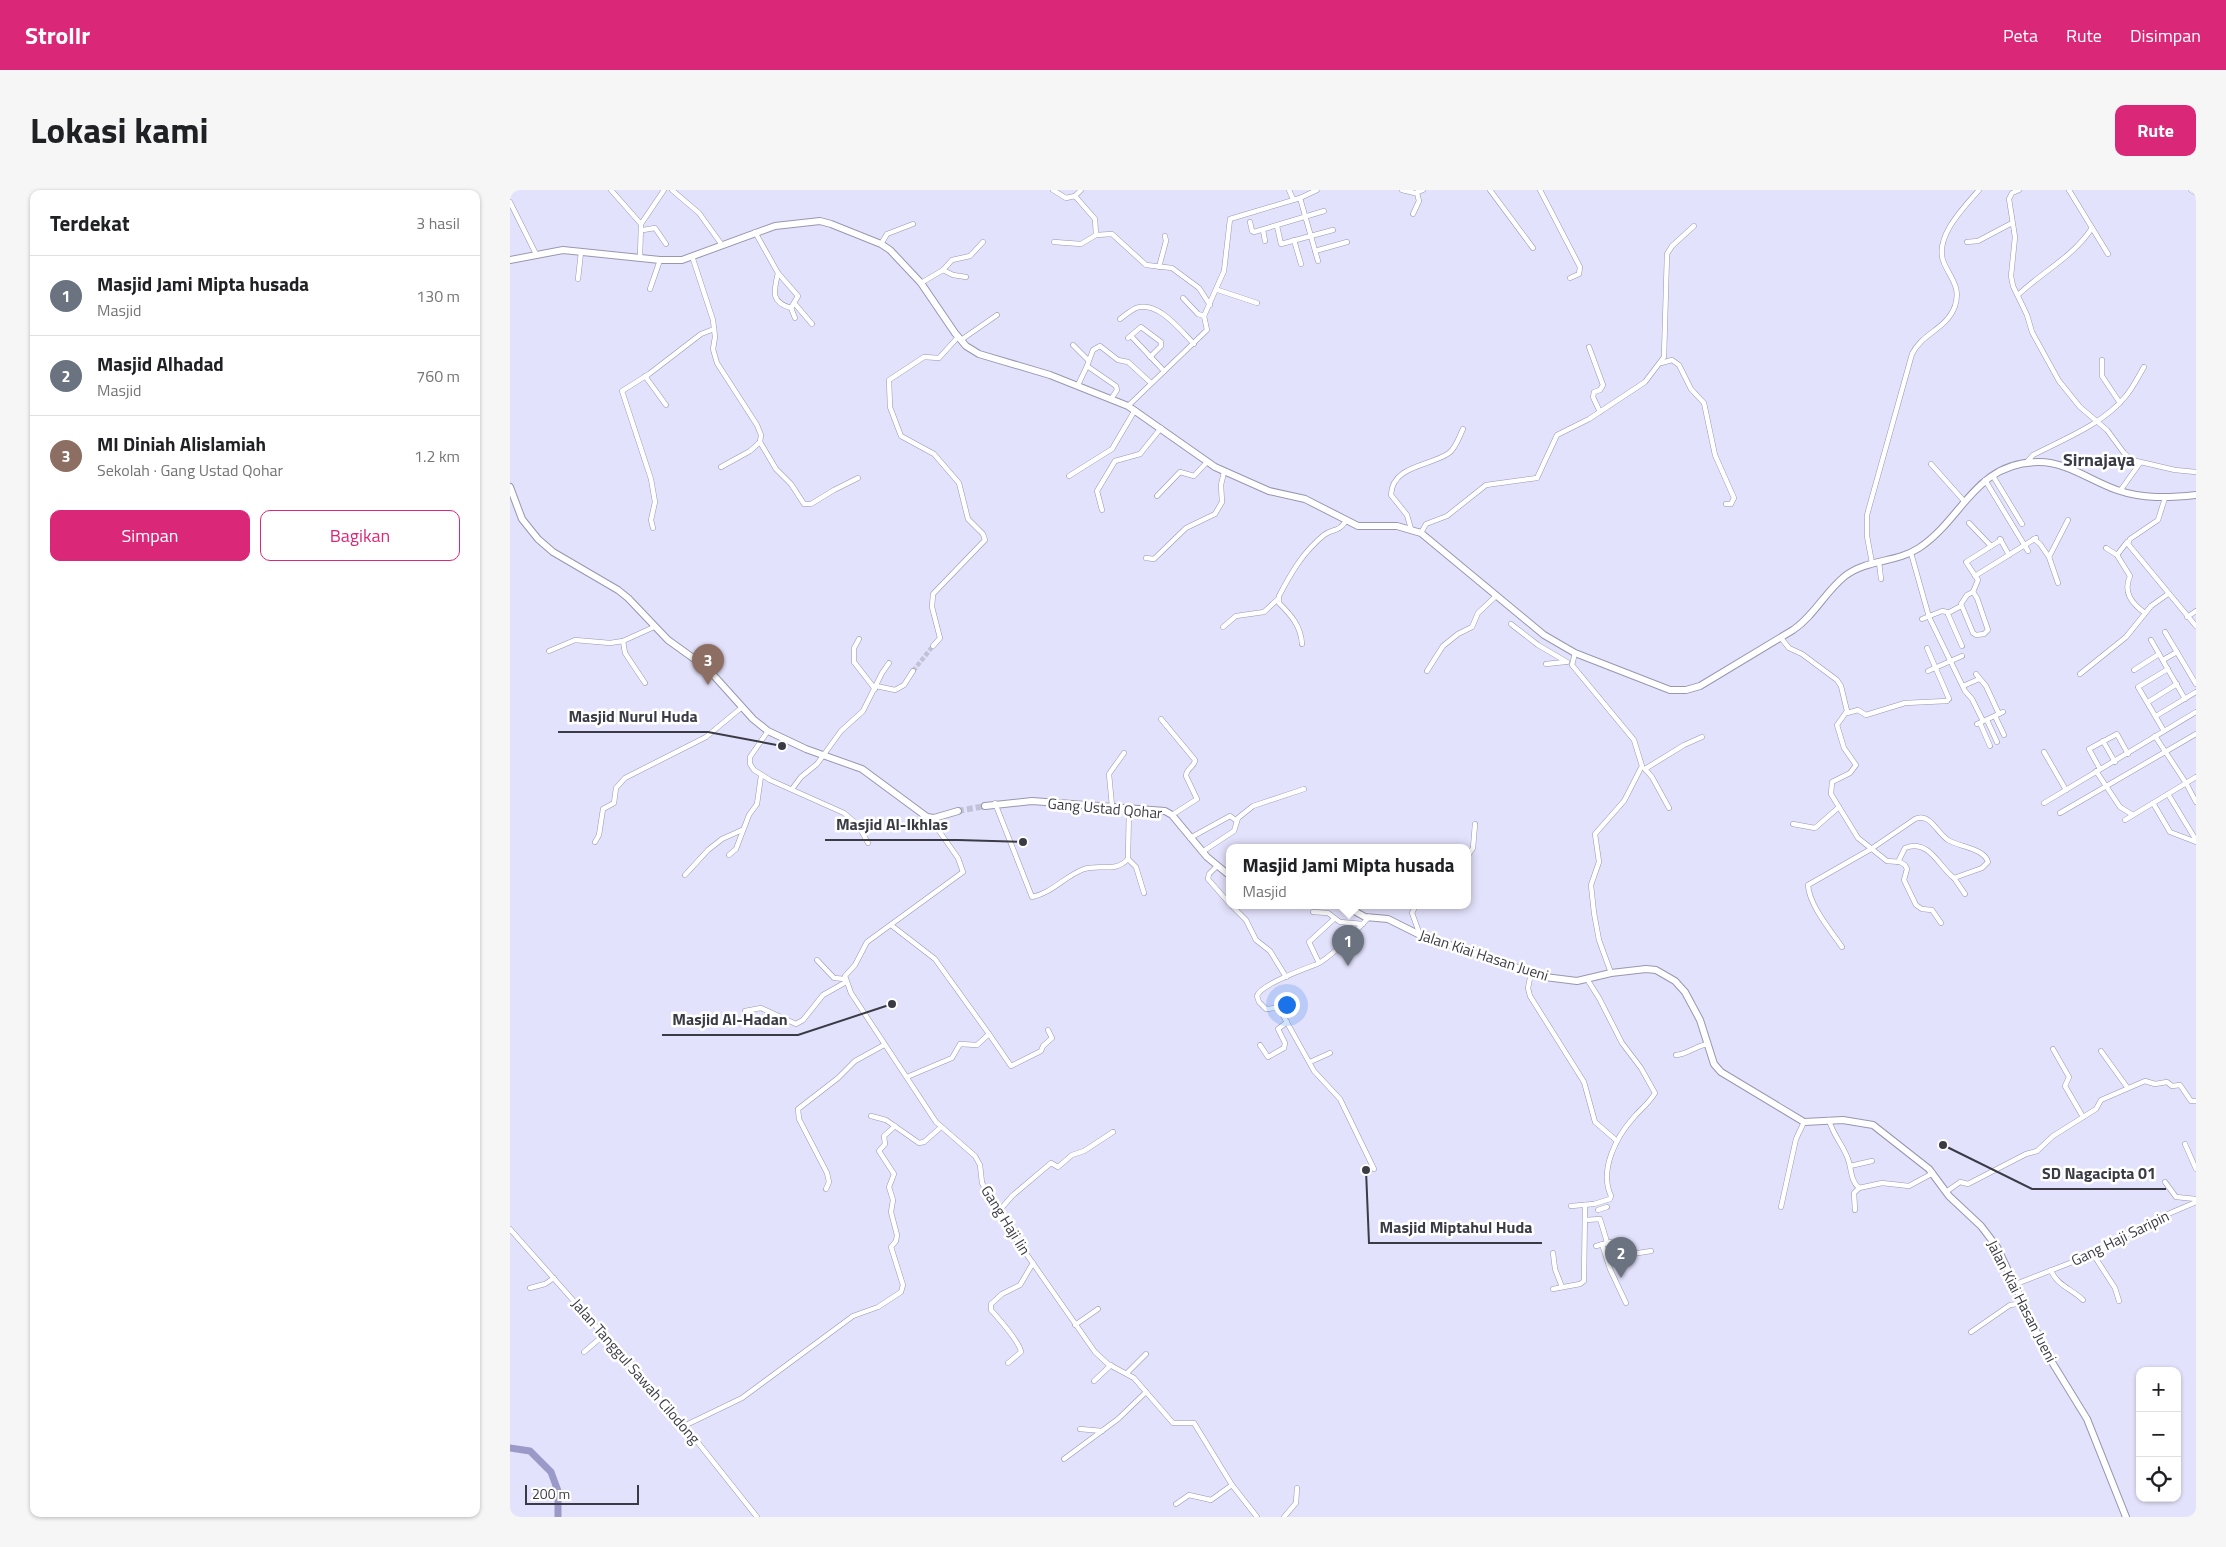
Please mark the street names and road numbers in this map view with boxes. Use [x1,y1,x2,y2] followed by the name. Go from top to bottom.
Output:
[1047,792,1163,824] street label: Gang Ustad Qohar
[1416,923,1552,987] street label: Jalan Kiai Hasan Jueni
[975,1181,1037,1259] street label: Gang Haji Iin
[2067,1204,2173,1272] street label: Gang Haji Saripin
[1981,1236,2063,1366] street label: Jalan Kiai Hasan Jueni
[566,1293,706,1449] street label: Jalan Tanggul Sawah Cilodong

